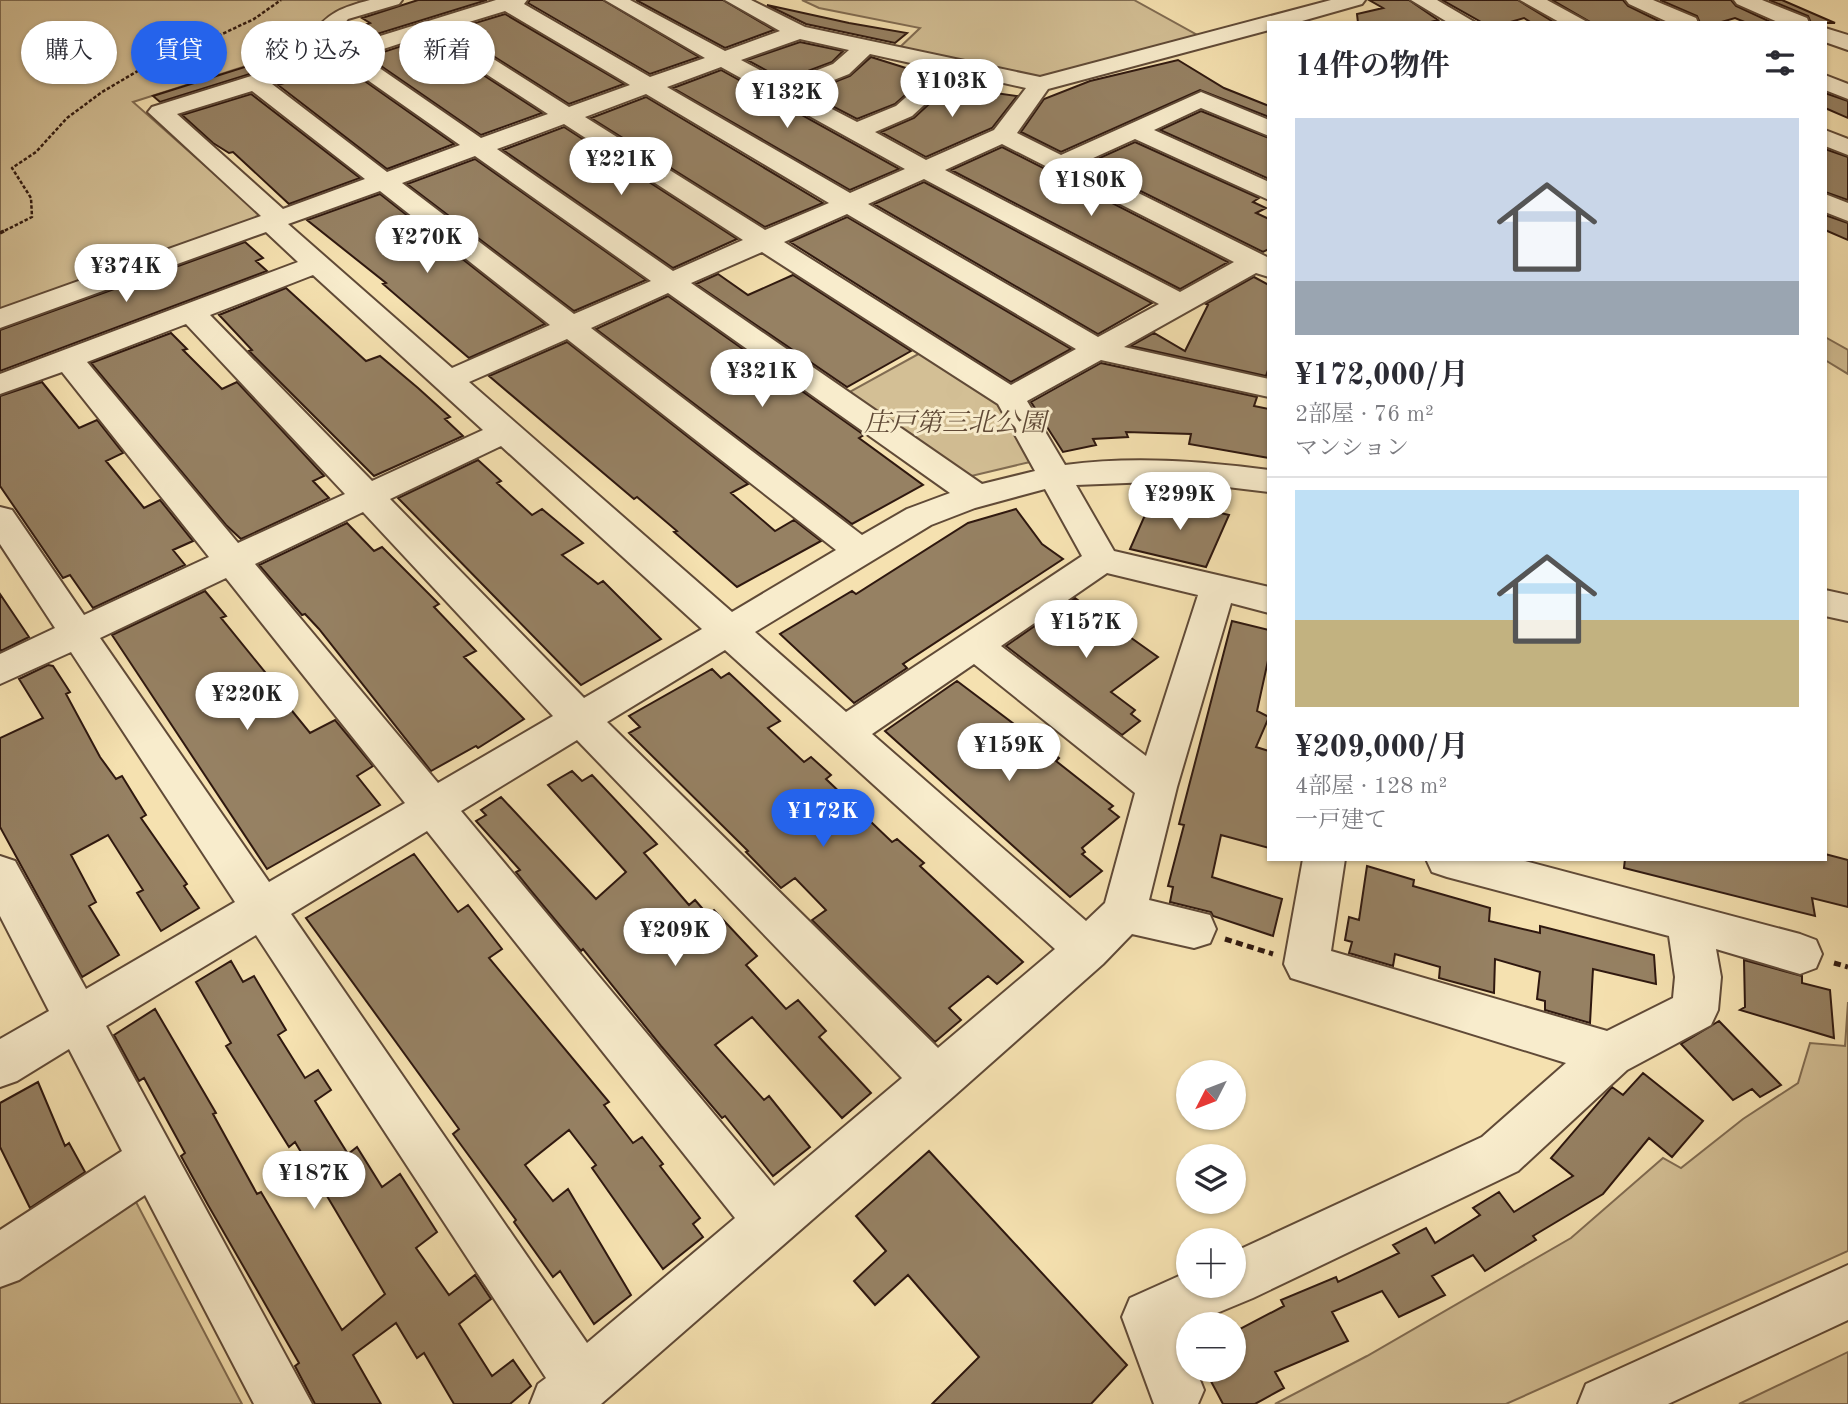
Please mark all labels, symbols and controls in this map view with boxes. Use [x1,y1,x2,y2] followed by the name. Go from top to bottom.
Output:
[21,21,117,84] chip: 購入
[131,21,227,84] chip: 賃貸
[241,21,385,84] chip: 絞り込み
[399,21,495,84] chip: 新着
[1761,44,1799,82] icon: filters
[1295,52,1450,82] text: 14件の物件
[903,60,1001,119] pin: ¥103K
[916,70,988,93] text: ¥103K
[738,71,836,130] pin: ¥132K
[751,81,823,104] text: ¥132K
[572,138,670,197] pin: ¥221K
[585,148,657,171] text: ¥221K
[1042,158,1140,218] pin: ¥180K
[1484,164,1610,290] icon: home
[1055,169,1127,192] text: ¥180K
[378,216,476,275] pin: ¥270K
[391,226,463,249] text: ¥270K
[77,244,175,304] pin: ¥374K
[90,255,162,278] text: ¥374K
[713,350,811,409] pin: ¥321K
[726,360,798,383] text: ¥321K
[1295,361,1469,391] text: ¥172,000/月
[1295,403,1434,426] text: 2部屋 · 76 m²
[864,409,1050,437] park label: 庄戸第三北公園
[1295,437,1409,460] text: マンション
[1131,472,1229,532] pin: ¥299K
[1144,483,1216,506] text: ¥299K
[1484,536,1610,662] icon: home
[1037,600,1135,660] pin: ¥157K
[1050,611,1122,634] text: ¥157K
[198,672,296,732] pin: ¥220K
[211,683,283,706] text: ¥220K
[960,724,1058,783] pin: ¥159K
[1295,733,1469,763] text: ¥209,000/月
[973,734,1045,757] text: ¥159K
[1295,775,1447,798] text: 4部屋 · 128 m²
[774,790,872,849] pin: ¥172K
[787,800,859,823] text: ¥172K
[1295,809,1387,832] text: 一戸建て
[626,908,724,968] pin: ¥209K
[639,919,711,942] text: ¥209K
[1176,1060,1246,1130] north arrow
[1176,1060,1246,1382] map controls
[1176,1144,1246,1214] button: layers
[265,1152,363,1211] pin: ¥187K
[278,1162,350,1185] text: ¥187K
[1176,1228,1246,1298] button: +
[1176,1312,1246,1382] button: −

